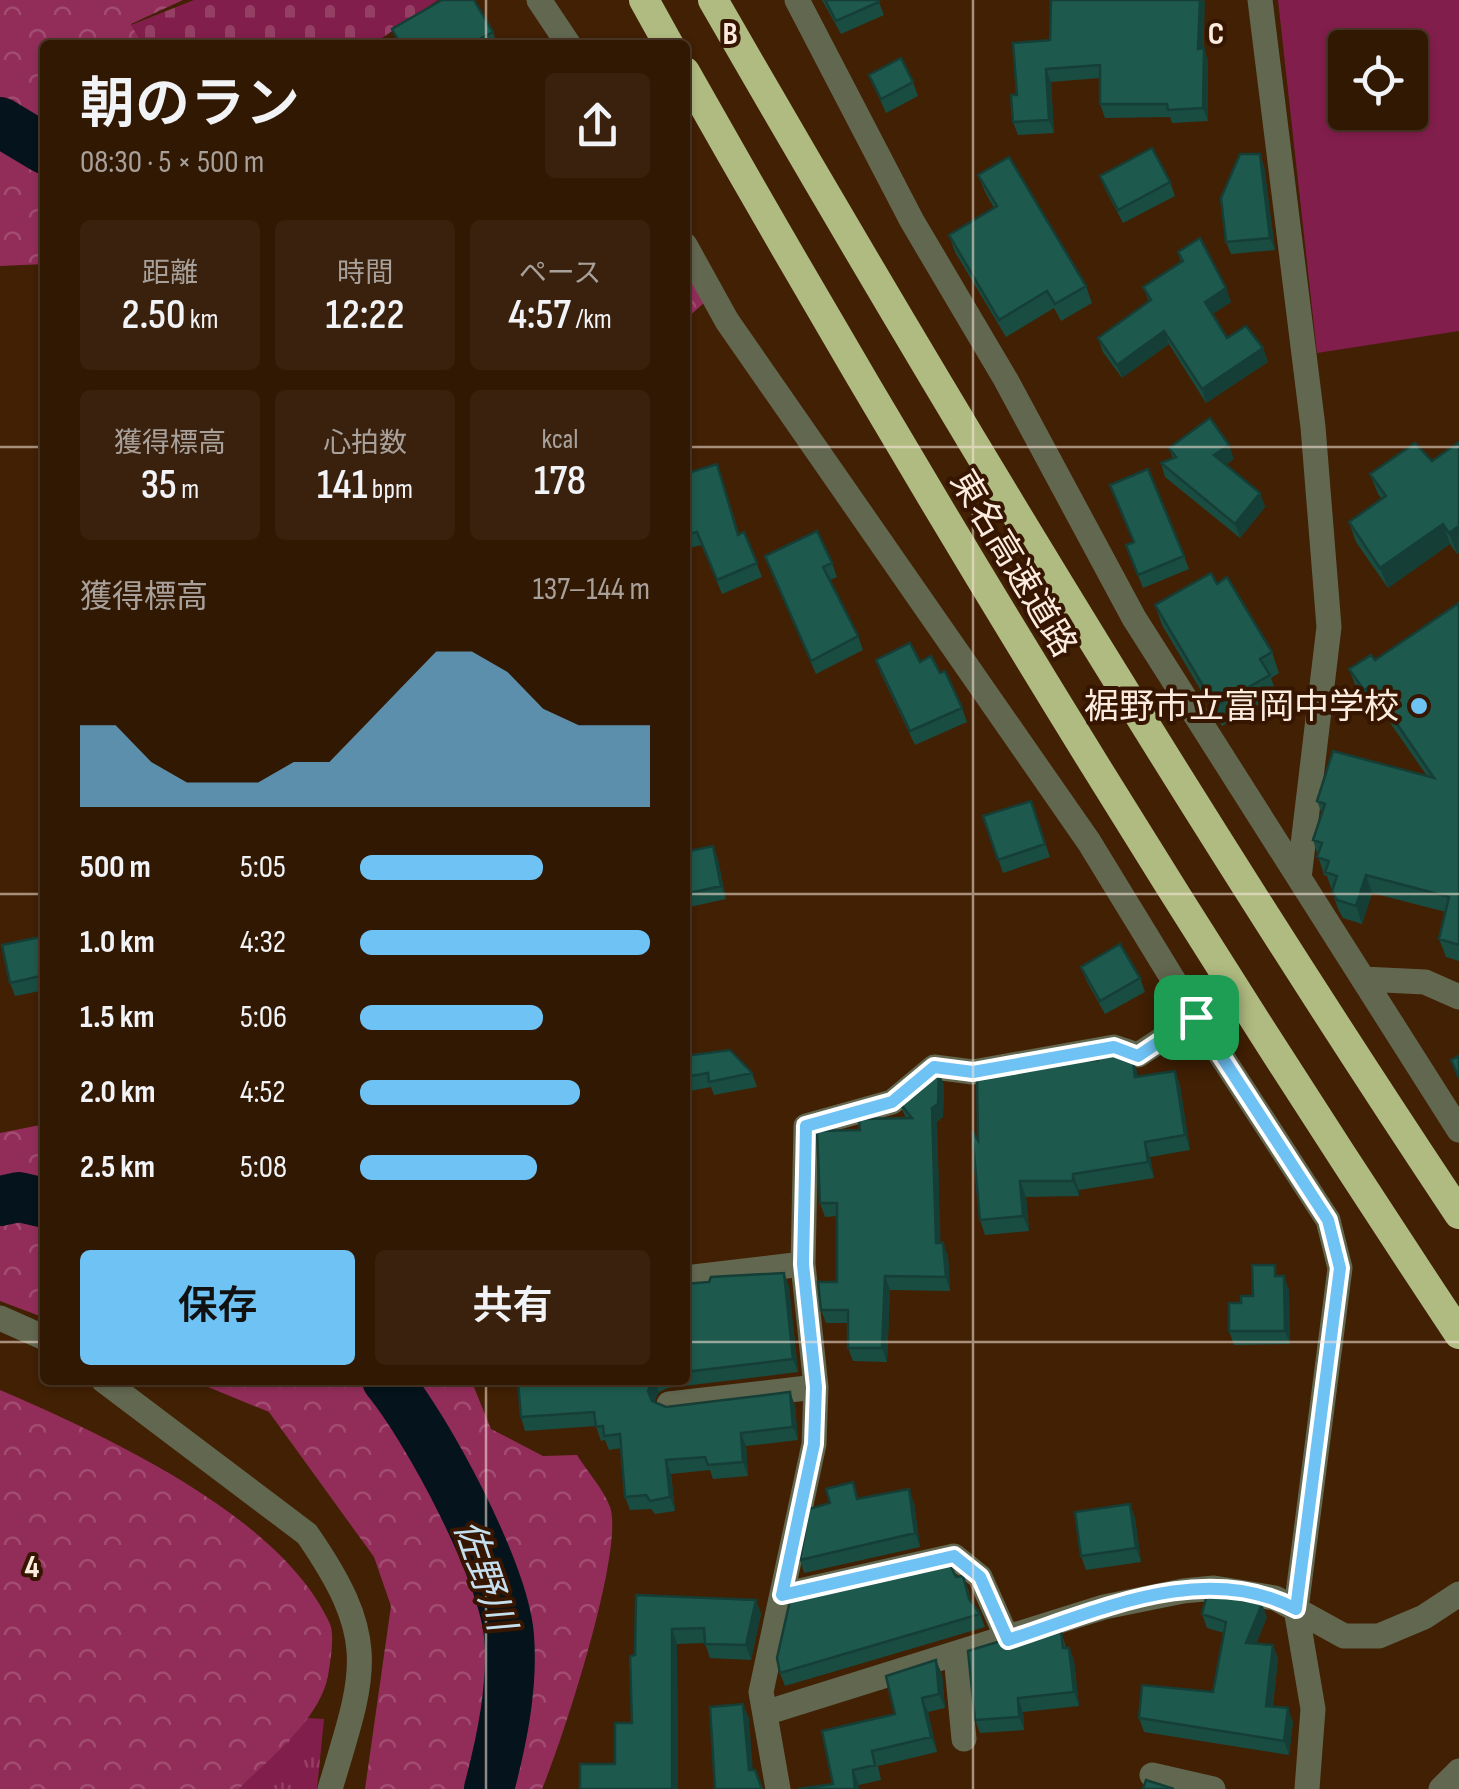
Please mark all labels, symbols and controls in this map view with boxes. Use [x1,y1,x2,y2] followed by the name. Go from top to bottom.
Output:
[722,15,738,54] text: B
[1208,15,1224,54] text: C
[1328,30,1428,130] map controls
[1328,30,1428,130] button: locate
[80,72,300,139] text: 朝のラン
[545,73,650,178] button: share
[80,143,264,182] text: 08:30 · 5 × 500 m
[142,257,198,290] text: 距離
[337,257,393,290] text: 時間
[519,257,601,290] text: ペース
[121,290,185,341] text: 2.50
[326,290,404,341] text: 12:22
[508,290,571,341] text: 4:57
[185,303,219,336] text: km
[571,303,612,336] text: /km
[541,423,579,456] text: kcal
[114,427,226,460] text: 獲得標高
[323,427,407,460] text: 心拍数
[534,456,586,507] text: 178
[141,460,177,511] text: 35
[317,460,367,511] text: 141
[940,463,1085,665] street label: 東名高速道路
[177,473,199,506] text: m
[367,473,413,506] text: bpm
[533,570,650,609] text: 137–144 m
[80,578,208,617] text: 獲得標高
[1084,686,1399,729] place label: 裾野市立富岡中学校
[1408,695,1430,717] marker: 裾野市立富岡中学校
[80,848,151,887] text: 500 m
[240,848,286,887] text: 5:05
[80,923,155,962] text: 1.0 km
[240,923,286,962] text: 4:32
[1154,975,1239,1060] pin
[1169,990,1224,1045] icon: arrive
[80,998,154,1037] text: 1.5 km
[240,998,287,1037] text: 5:06
[80,1073,156,1112] text: 2.0 km
[240,1073,285,1112] text: 4:52
[80,1148,155,1187] text: 2.5 km
[240,1148,287,1187] text: 5:08
[80,1250,355,1365] button: 保存
[375,1250,650,1365] button: 共有
[444,1514,525,1640] water label: 佐野川
[25,1548,40,1587] text: 4

